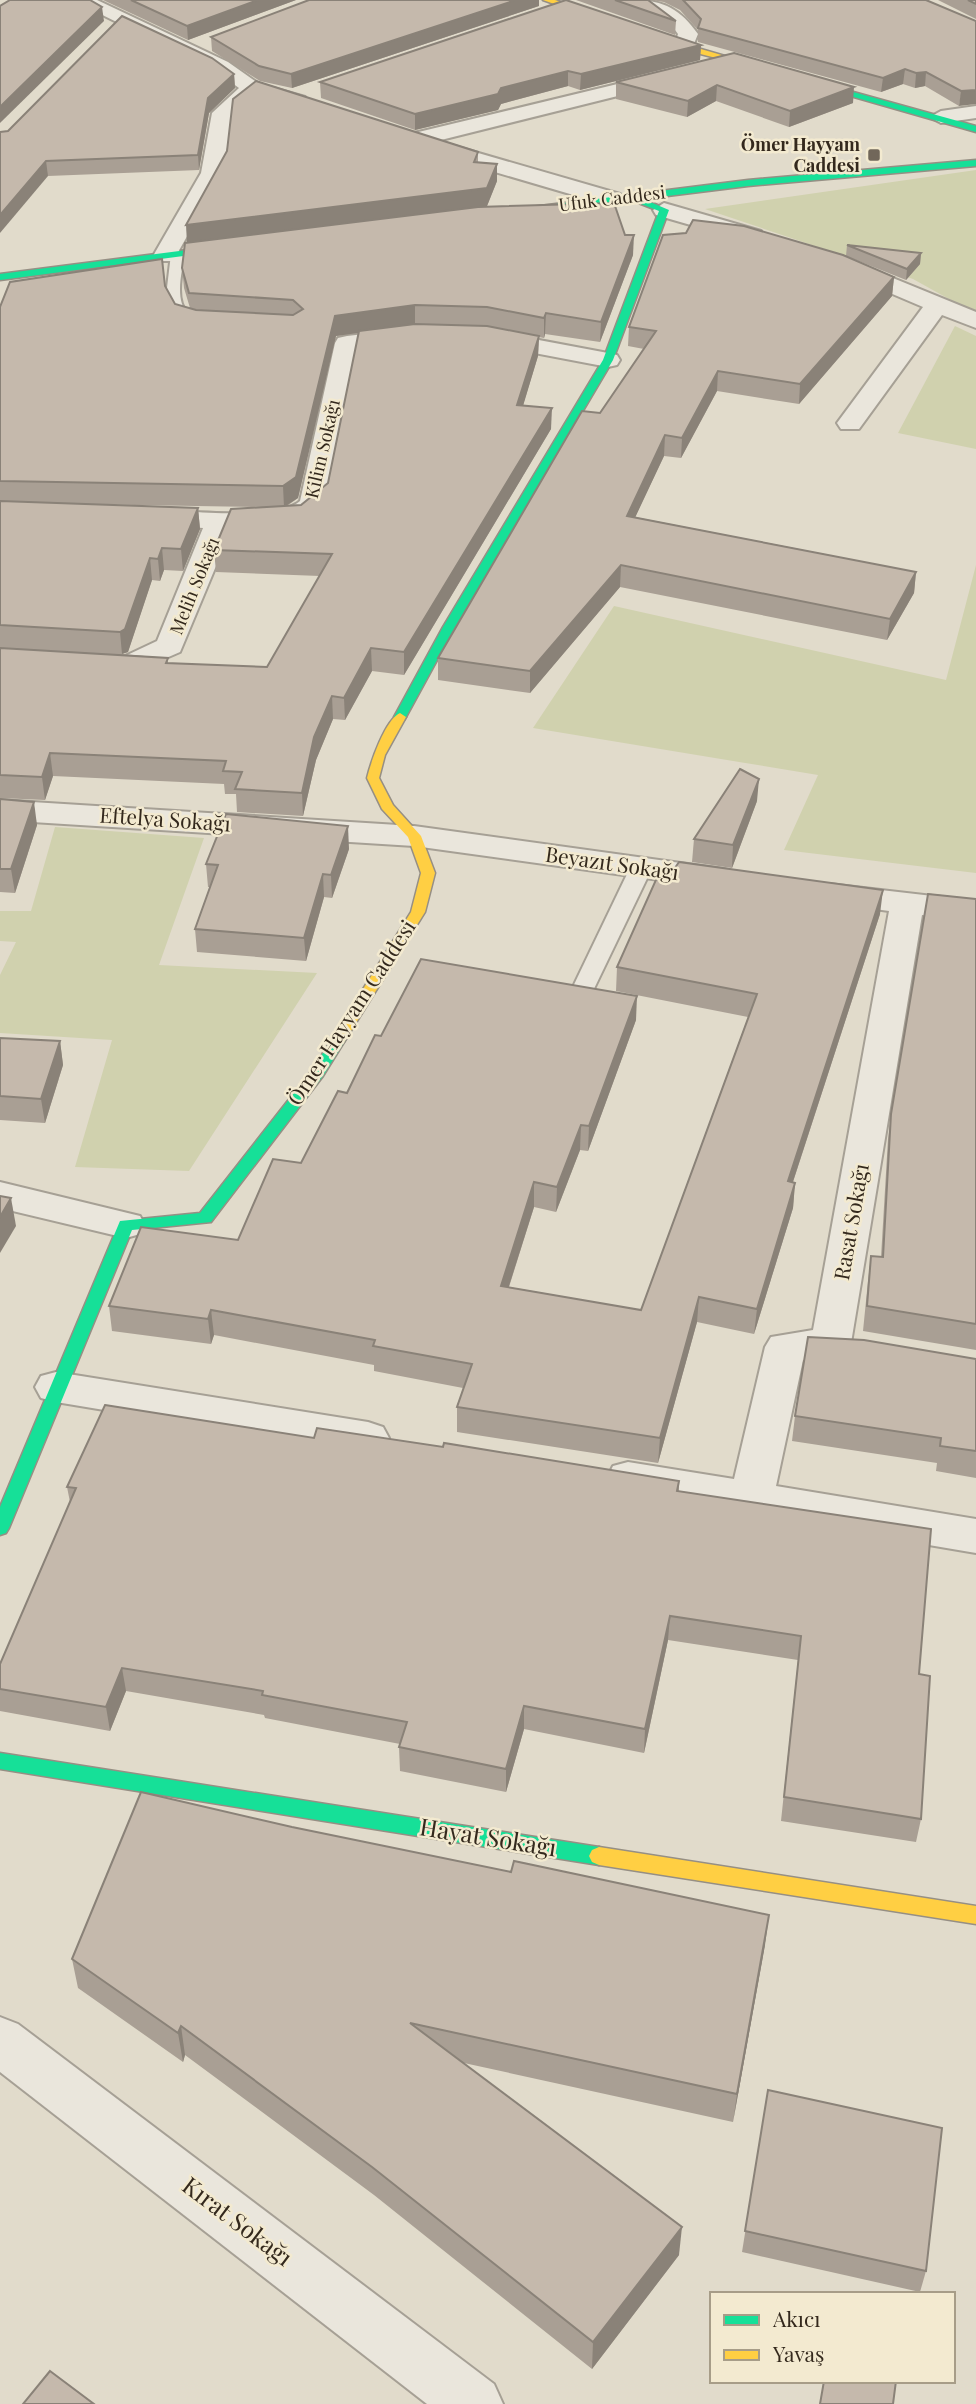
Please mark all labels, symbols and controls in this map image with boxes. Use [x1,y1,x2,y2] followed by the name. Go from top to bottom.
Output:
[741,132,861,177] place label: Ömer Hayyam Caddesi
[866,147,882,163] marker: Ömer Hayyam Caddesi
[557,180,667,216] street label: Ufuk Caddesi
[299,397,345,501] street label: Kilim Sokağı
[164,533,224,638] street label: Melih Sokağı
[99,799,232,837] street label: Eftelya Sokağı
[544,839,681,885] street label: Beyazıt Sokağı
[280,914,421,1110] street label: Ömer Hayyam Caddesi
[826,1161,874,1282] street label: Rasat Sokağı
[418,1809,559,1863] street label: Hayat Sokağı
[177,2169,300,2272] street label: Kırat Sokağı
[710,2292,955,2383] legend
[772,2304,820,2332] text: Akıcı
[772,2339,824,2367] text: Yavaş

